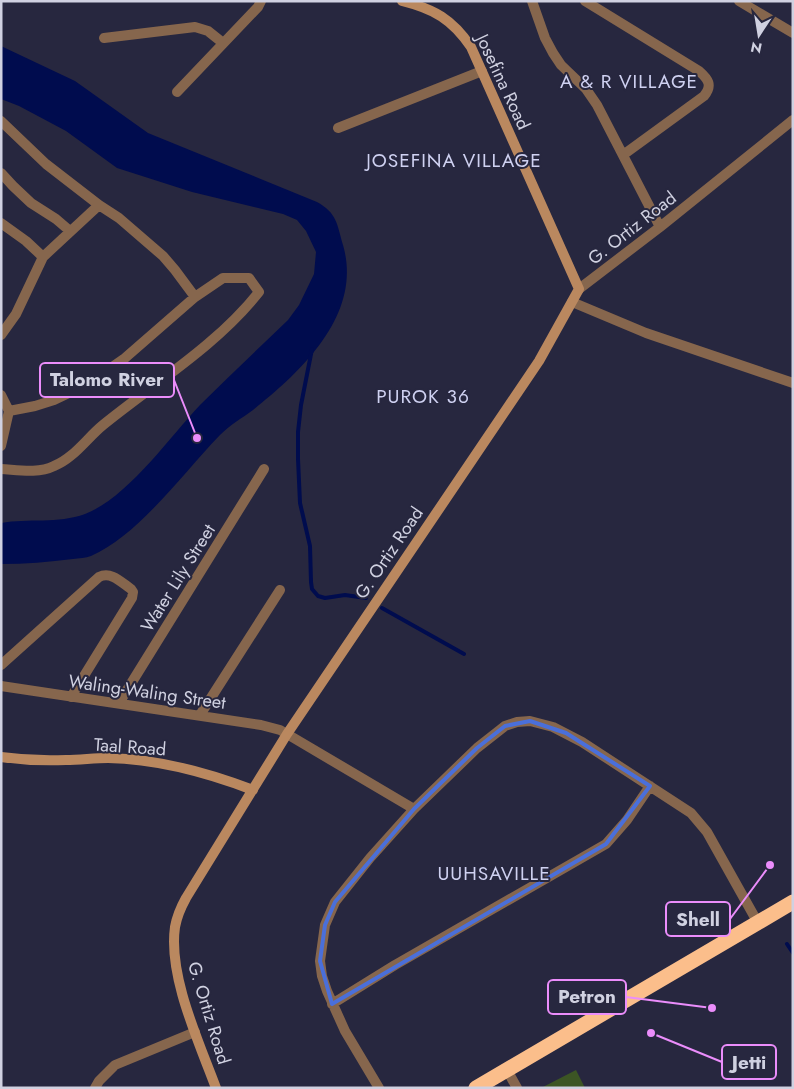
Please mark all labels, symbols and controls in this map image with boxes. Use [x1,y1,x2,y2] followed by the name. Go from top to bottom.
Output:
[734,10,784,60] north arrow
[469,28,537,134] street label: Josefina Road
[749,37,764,59] text: N
[560,68,698,95] district label: A & R VILLAGE
[363,147,542,174] district label: JOSEFINA VILLAGE
[582,185,682,271] street label: G. Ortiz Road
[40,363,174,397] callout: Talomo River
[50,366,164,393] text: Talomo River
[376,383,470,410] district label: PUROK 36
[349,502,429,604] street label: G. Ortiz Road
[134,518,222,637] street label: Water Lily Street
[67,668,228,716] street label: Waling-Waling Street
[93,732,167,762] street label: Taal Road
[437,860,551,887] district label: UUHSAVILLE
[666,902,730,936] callout: Shell
[676,906,720,933] text: Shell
[181,958,237,1068] street label: G. Ortiz Road
[548,980,626,1014] callout: Petron
[558,983,616,1010] text: Petron
[722,1045,776,1079] callout: Jetti
[728,1049,766,1076] text: Jetti

